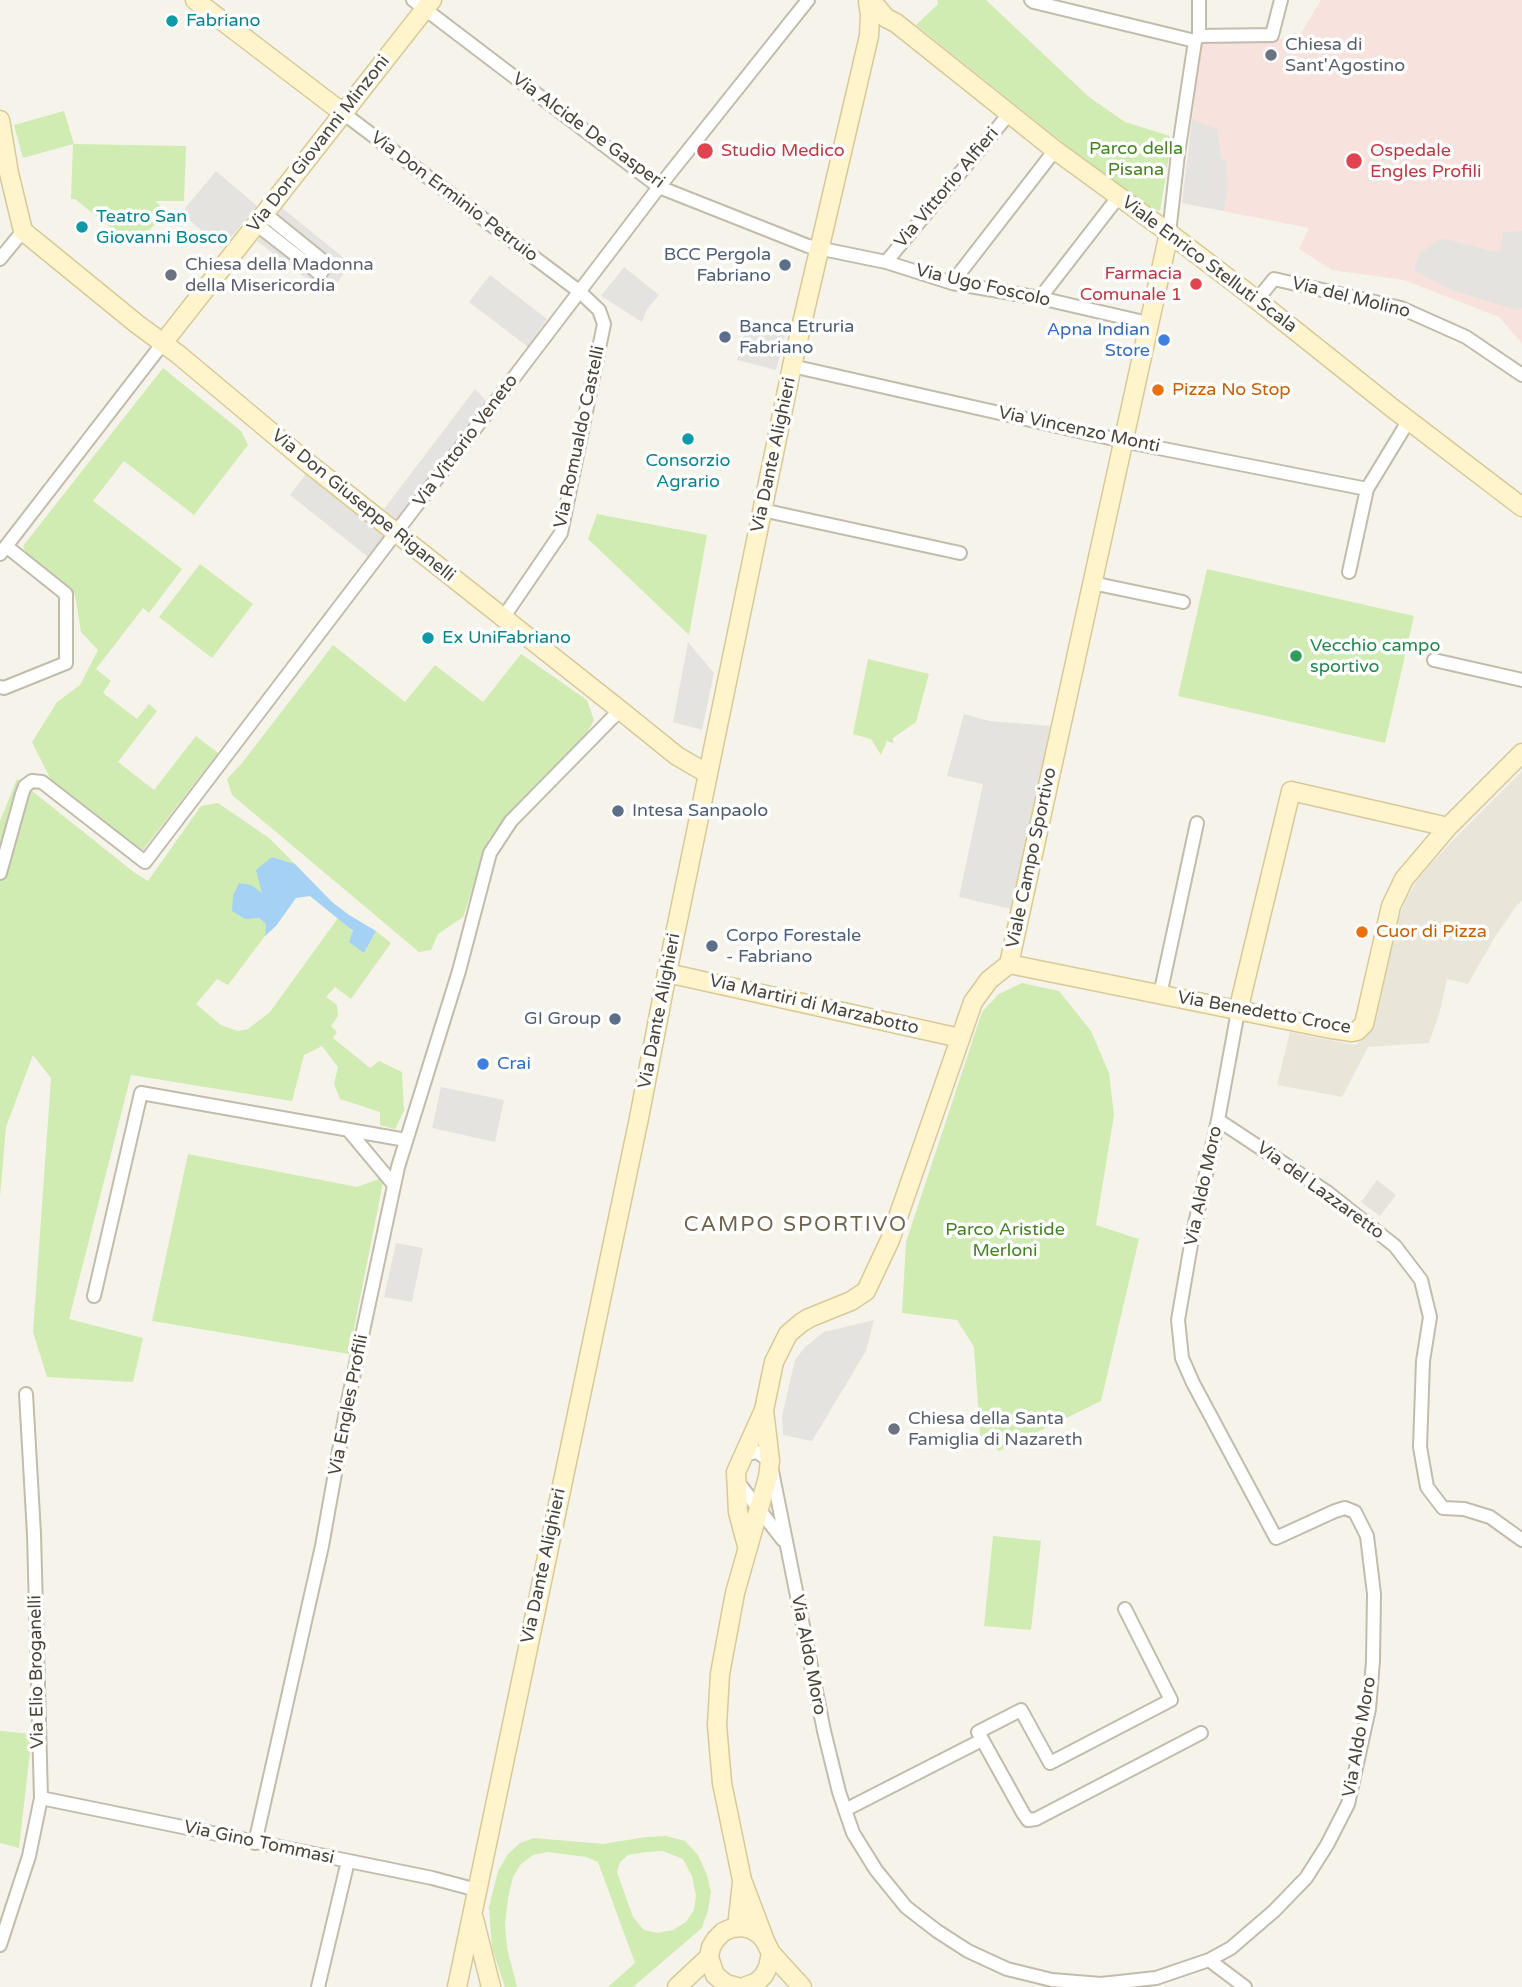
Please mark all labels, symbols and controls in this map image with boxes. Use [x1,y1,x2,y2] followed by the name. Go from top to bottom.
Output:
[186,10,260,32] place label: Fabriano
[164,13,180,29] marker: Fabriano
[1285,34,1405,76] place label: Chiesa di Sant'Agostino
[1263,47,1279,63] marker: Chiesa di Sant'Agostino
[243,51,395,237] street label: Via Don Giovanni Minzoni
[508,68,668,194] street label: Via Alcide De Gasperi
[890,123,1004,253] street label: Via Vittorio Alfieri
[366,127,542,267] street label: Via Don Erminio Petruio
[1089,138,1183,180] park label: Parco della Pisana
[721,140,845,162] place label: Studio Medico
[1370,140,1482,182] place label: Ospedale Engles Profili
[695,141,715,161] marker: Studio Medico
[1344,151,1364,171] marker: Ospedale Engles Profili
[1117,192,1301,338] street label: Viale Enrico Stelluti Scala
[96,206,228,248] place label: Teatro San Giovanni Bosco
[74,219,90,235] marker: Teatro San Giovanni Bosco
[664,244,771,286] place label: BCC Pergola Fabriano
[185,254,374,296] place label: Chiesa della Madonna della Misericordia
[777,257,793,273] marker: BCC Pergola Fabriano
[914,260,1052,312] street label: Via Ugo Foscolo
[1080,263,1182,306] place label: Farmacia Comunale 1
[163,267,179,283] marker: Chiesa della Madonna della Misericordia
[1290,273,1412,323] street label: Via del Molino
[1188,276,1204,292] marker: Farmacia Comunale 1
[739,316,854,358] place label: Banca Etruria Fabriano
[1047,319,1150,362] place label: Apna Indian Store
[717,329,733,345] marker: Banca Etruria Fabriano
[1156,332,1172,348] marker: Apna Indian Store
[550,344,610,530] street label: Via Romualdo Castelli
[409,370,523,512] street label: Via Vittorio Veneto
[747,375,801,535] street label: Via Dante Alighieri
[1172,379,1291,401] place label: Pizza No Stop
[1150,382,1166,398] marker: Pizza No Stop
[996,402,1162,458] street label: Via Vincenzo Monti
[267,425,459,587] street label: Via Don Giuseppe Riganelli
[680,431,696,447] marker: Consorzio Agrario
[646,450,730,492] place label: Consorzio Agrario
[442,627,571,649] place label: Ex UniFabriano
[420,630,436,646] marker: Ex UniFabriano
[1310,635,1440,678] place label: Vecchio campo sportivo
[1288,648,1304,664] marker: Vecchio campo sportivo
[1002,766,1062,950] street label: Viale Campo Sportivo
[632,800,768,822] place label: Intesa Sanpaolo
[610,803,626,819] marker: Intesa Sanpaolo
[1376,921,1487,943] place label: Cuor di Pizza
[1354,924,1370,940] marker: Cuor di Pizza
[726,925,861,968] place label: Corpo Forestale - Fabriano
[634,931,686,1091] street label: Via Dante Alighieri
[704,938,720,954] marker: Corpo Forestale - Fabriano
[707,970,921,1040] street label: Via Martiri di Marzabotto
[1176,987,1352,1039] street label: Via Benedetto Croce
[524,1008,601,1030] place label: GI Group
[607,1011,623,1027] marker: GI Group
[497,1053,531,1075] place label: Crai
[475,1056,491,1072] marker: Crai
[1181,1124,1227,1248] street label: Via Aldo Moro
[1252,1138,1388,1244] street label: Via del Lazzaretto
[686,1212,906,1238] district label: CAMPO SPORTIVO
[945,1219,1065,1262] park label: Parco Aristide Merloni
[325,1333,373,1477] street label: Via Engles Profili
[908,1408,1083,1450] place label: Chiesa della Santa Famiglia di Nazareth
[886,1421,902,1437] marker: Chiesa della Santa Famiglia di Nazareth
[517,1486,571,1646] street label: Via Dante Alighieri
[786,1593,830,1717] street label: Via Aldo Moro
[25,1595,49,1749] street label: Via Elio Broganelli
[1339,1675,1381,1799] street label: Via Aldo Moro
[182,1816,336,1870] street label: Via Gino Tommasi

